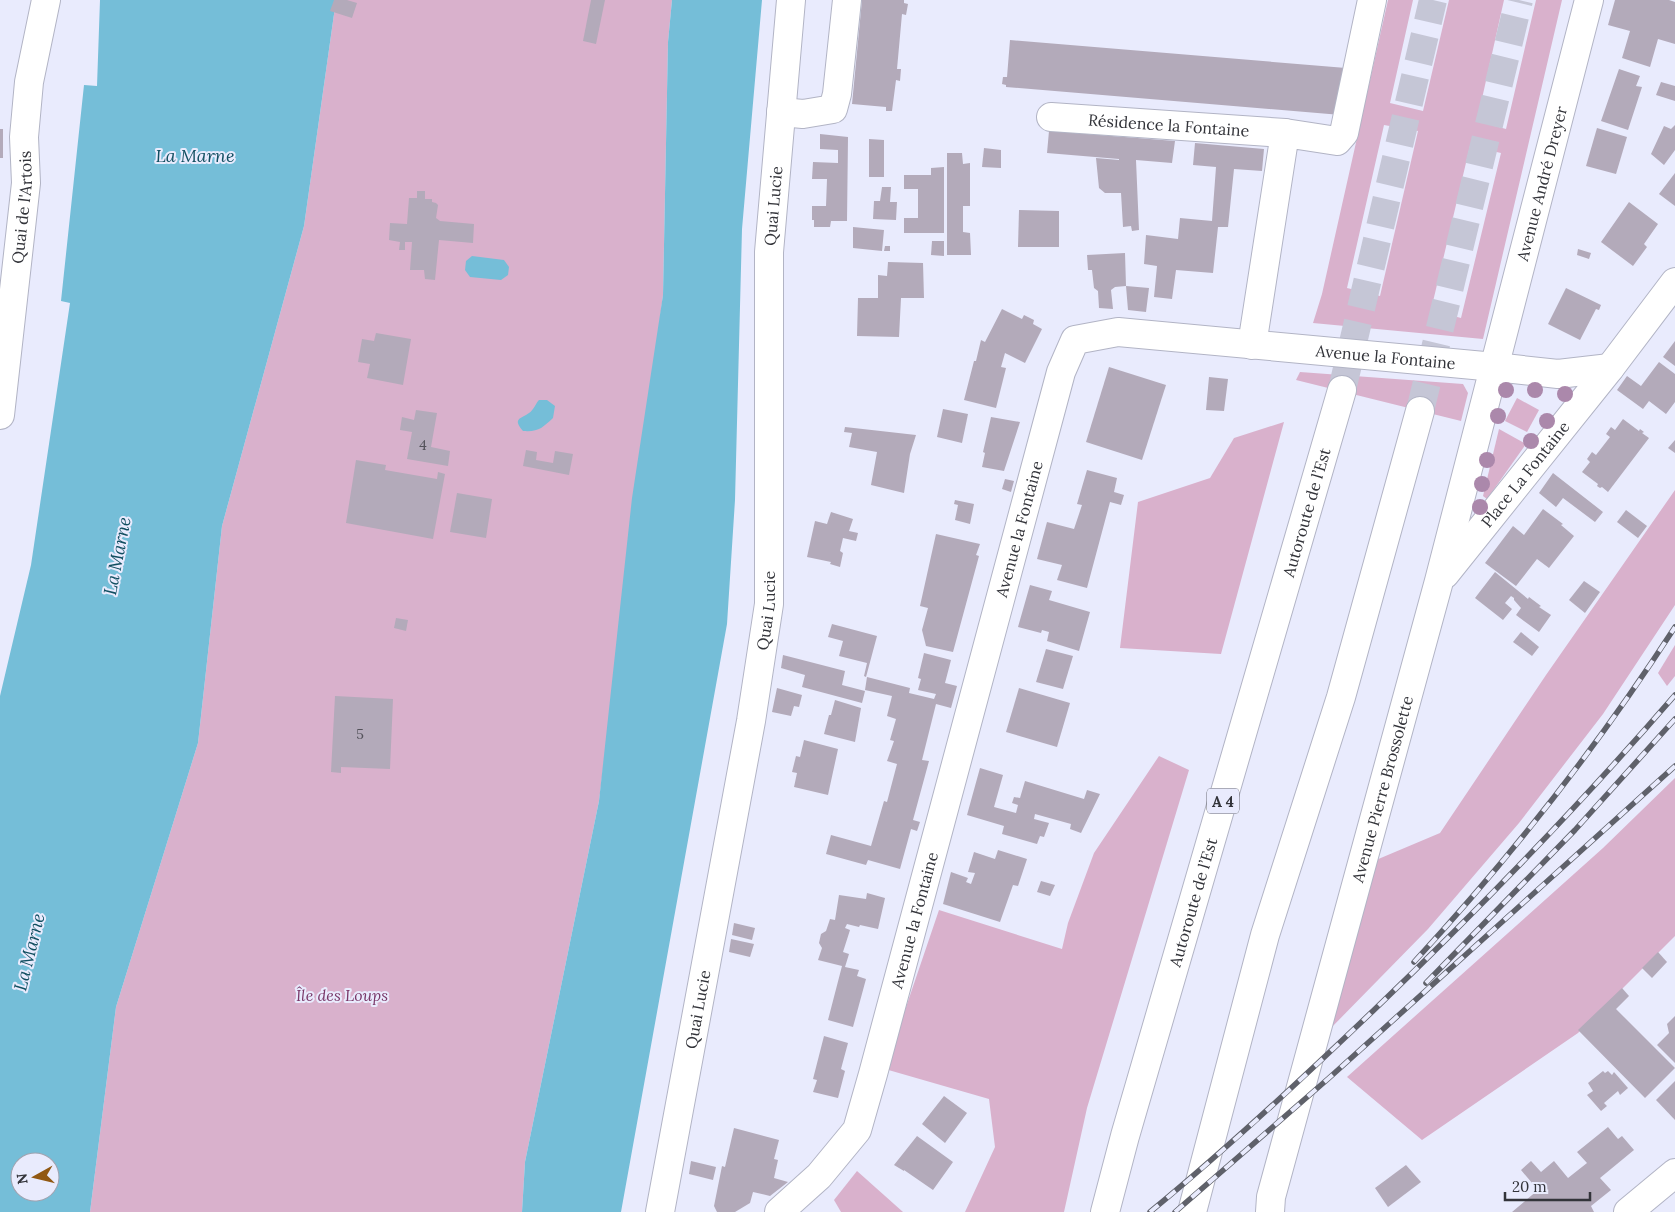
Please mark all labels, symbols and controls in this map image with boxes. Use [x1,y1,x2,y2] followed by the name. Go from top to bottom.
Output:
[1512,104,1571,264] street label: Avenue André Dreyer
[1087,110,1250,141] street label: Résidence la Fontaine
[155,144,235,167] water label: La Marne
[7,150,36,265] street label: Quai de l'Artois
[760,165,786,247] street label: Quai Lucie
[1314,340,1457,373] street label: Avenue la Fontaine
[1476,417,1574,531] street label: Place La Fontaine
[419,436,427,454] house number: 4
[1278,445,1335,580] street label: Autoroute de l’Est
[991,458,1047,600] street label: Avenue la Fontaine
[98,515,136,597] water label: La Marne
[752,571,779,652] street label: Quai Lucie
[1347,693,1417,885] street label: Avenue Pierre Brossolette
[356,725,364,743] house number: 5
[1207,788,1239,814] road number: A 4
[1164,835,1221,970] street label: Autoroute de l’Est
[886,849,942,991] street label: Avenue la Fontaine
[8,911,50,993] water label: La Marne
[680,968,715,1051] street label: Quai Lucie
[296,985,388,1005] park label: Île des Loups
[10,1152,60,1202] north arrow
[1505,1170,1590,1202] scale bar
[12,1172,32,1185] text: N
[1512,1177,1547,1196] text: 20 m

